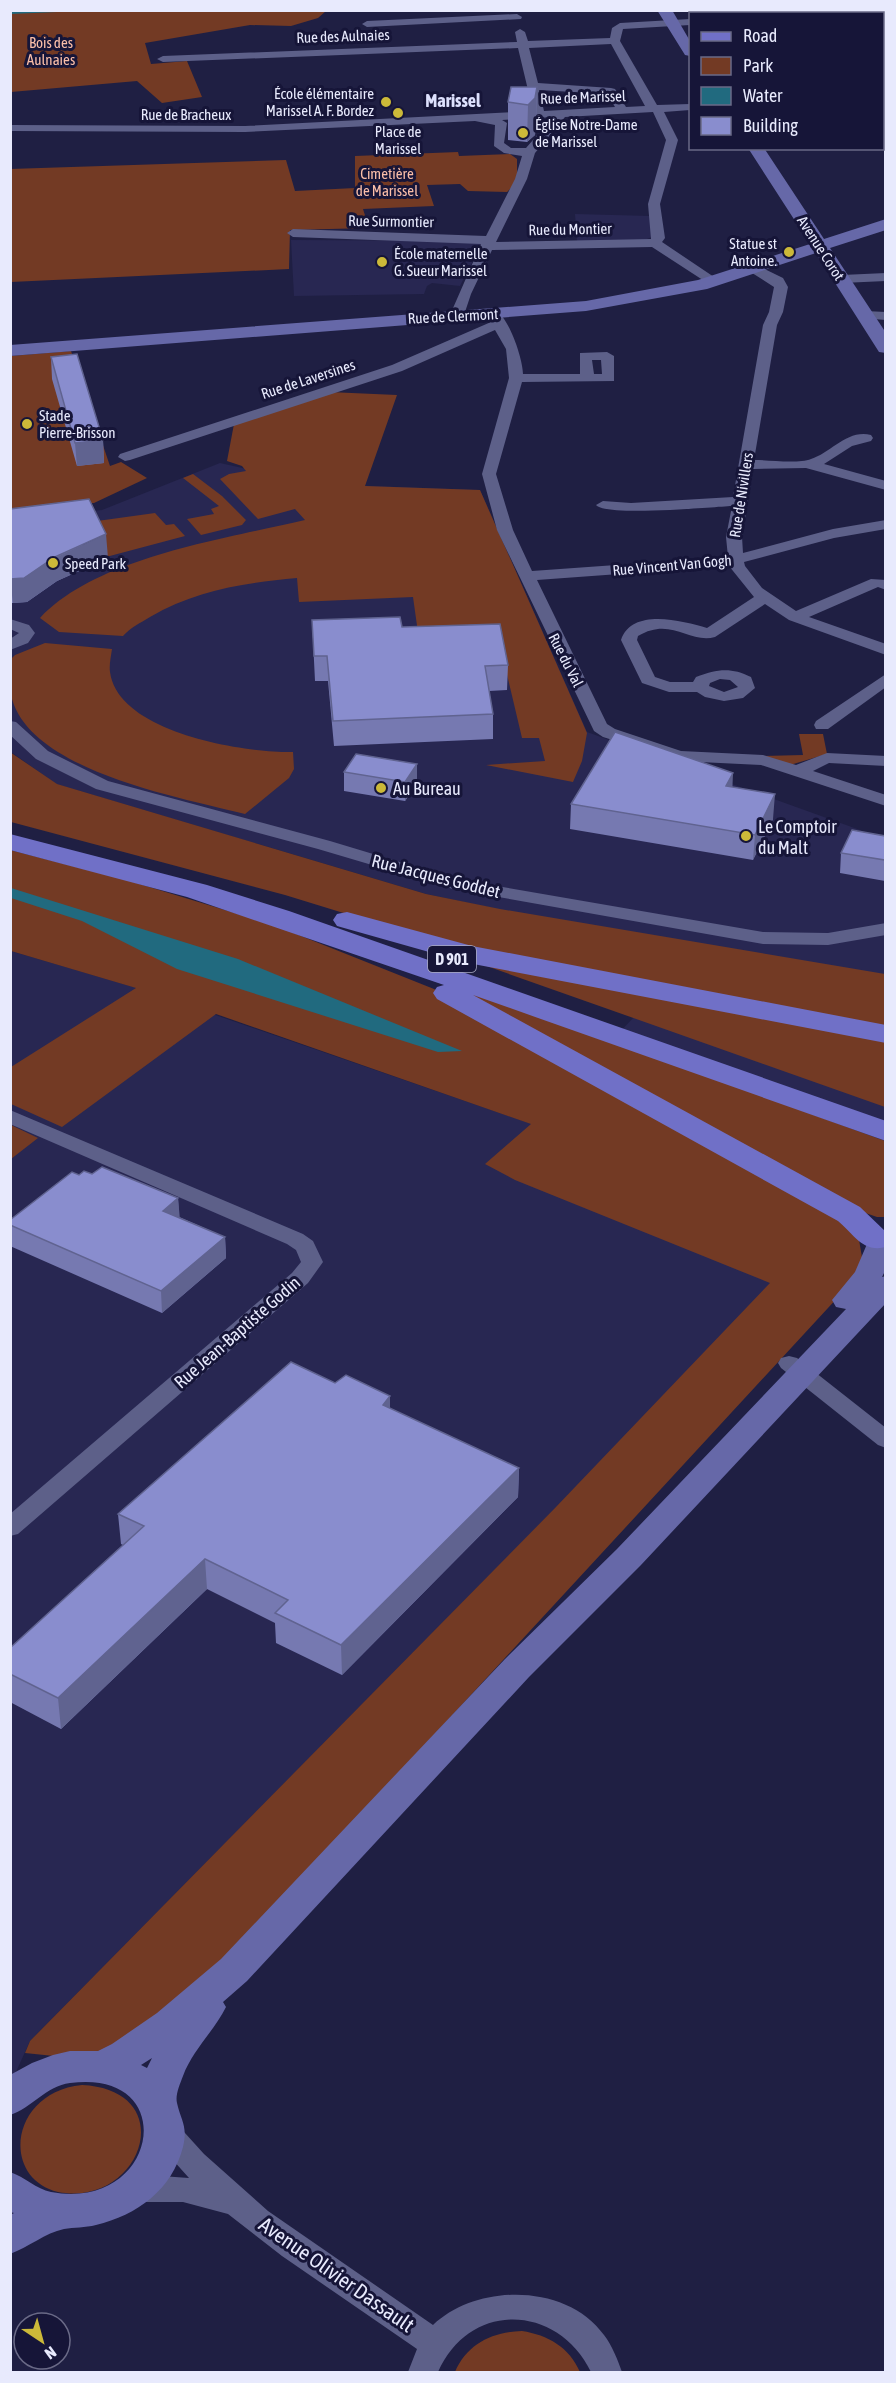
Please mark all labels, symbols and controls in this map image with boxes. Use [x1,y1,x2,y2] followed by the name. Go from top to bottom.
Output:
[689,12,884,150] legend
[743,25,777,46] text: Road
[296,26,390,46] street label: Rue des Aulnaies
[27,34,75,68] park label: Bois des Aulnaies
[743,55,773,76] text: Park
[266,85,375,119] place label: École élémentaire Marissel A. F. Bordez
[743,85,783,106] text: Water
[540,87,626,107] street label: Rue de Marissel
[425,90,481,111] district label: Marissel
[379,95,393,109] marker: École élémentaire Marissel A. F. Bordez
[141,106,231,123] street label: Rue de Bracheux
[391,106,405,120] marker: Place de Marissel
[743,115,798,136] text: Building
[535,116,638,150] place label: Église Notre-Dame de Marissel
[375,123,422,157] place label: Place de Marissel
[516,126,530,140] marker: Église Notre-Dame de Marissel
[356,165,418,199] park label: Cimetière de Marissel
[348,212,435,230] street label: Rue Surmontier
[794,213,848,283] street label: Avenue Corot
[528,220,612,238] street label: Rue du Montier
[729,235,777,269] place label: Statue st Antoine.
[394,245,488,279] place label: École maternelle G. Sueur Marissel
[782,245,796,259] marker: Statue st Antoine.
[375,255,389,269] marker: École maternelle G. Sueur Marissel
[407,305,499,327] street label: Rue de Clermont
[259,356,357,402] street label: Rue de Laversines
[39,407,116,441] place label: Stade Pierre-Brisson
[20,417,34,431] marker: Stade Pierre-Brisson
[726,451,756,539] street label: Rue de Nivillers
[612,551,732,579] street label: Rue Vincent Van Gogh
[65,555,126,572] place label: Speed Park
[46,556,60,570] marker: Speed Park
[545,630,587,690] street label: Rue du Val
[393,778,461,799] place label: Au Bureau
[374,781,388,795] marker: Au Bureau
[758,816,837,858] place label: Le Comptoir du Malt
[739,829,753,843] marker: Le Comptoir du Malt
[370,850,502,902] street label: Rue Jacques Goddet
[428,946,476,972] road number: D 901
[170,1272,304,1392] street label: Rue Jean-Baptiste Godin
[255,2212,419,2336] street label: Avenue Olivier Dassault
[12,2311,72,2371] north arrow
[42,2343,60,2363] text: N

